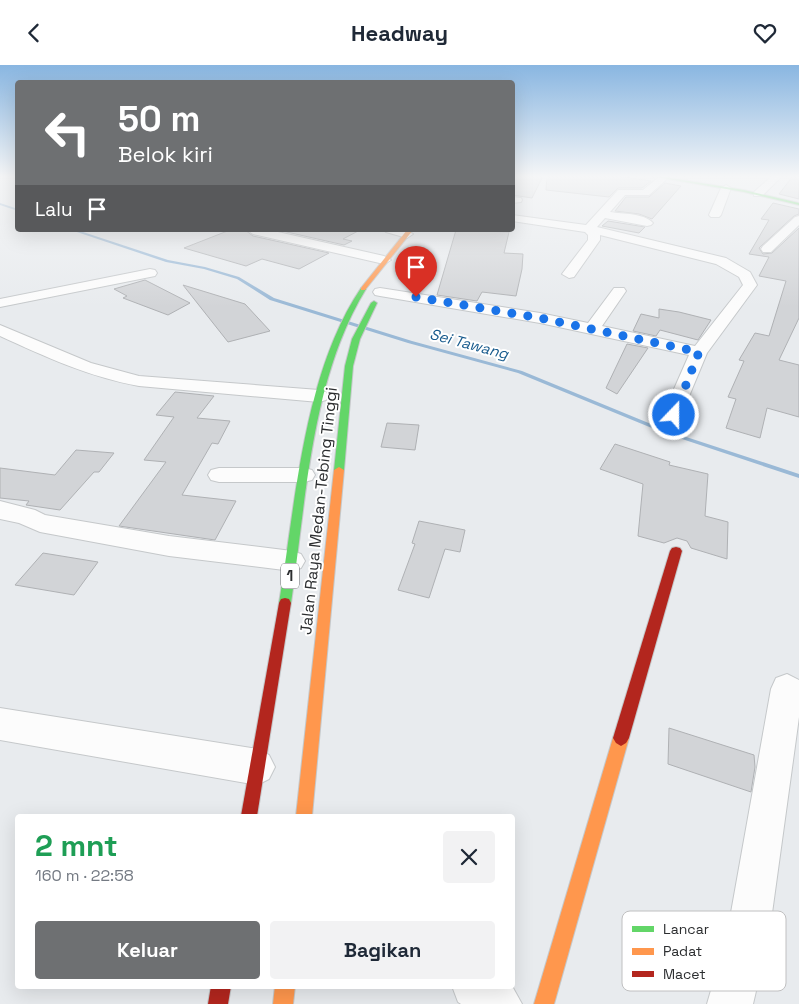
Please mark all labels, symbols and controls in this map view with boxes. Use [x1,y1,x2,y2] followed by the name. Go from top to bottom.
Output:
[20,19,48,47] icon: back
[351,19,448,47] text: Headway
[751,19,779,47] icon: heart
[118,97,200,141] text: 50 m
[35,100,100,165] icon: left
[118,140,213,168] text: Belok kiri
[83,195,111,223] icon: arrive
[35,197,73,222] text: Lalu
[395,246,437,297] pin
[402,253,430,281] icon: arrive
[428,324,512,363] water label: Sei Tawang
[295,386,342,636] street label: Jalan Raya Medan-Tebing Tinggi
[647,388,699,440] position arrow
[281,563,299,589] road number: 1
[35,826,118,865] text: 2 mnt
[443,831,495,883] button: close
[35,865,134,886] text: 160 m · 22:58
[622,911,786,991] legend
[663,920,709,938] text: Lancar
[35,921,260,979] button: Keluar
[270,921,495,979] button: Bagikan
[663,942,702,960] text: Padat
[663,965,706,983] text: Macet

